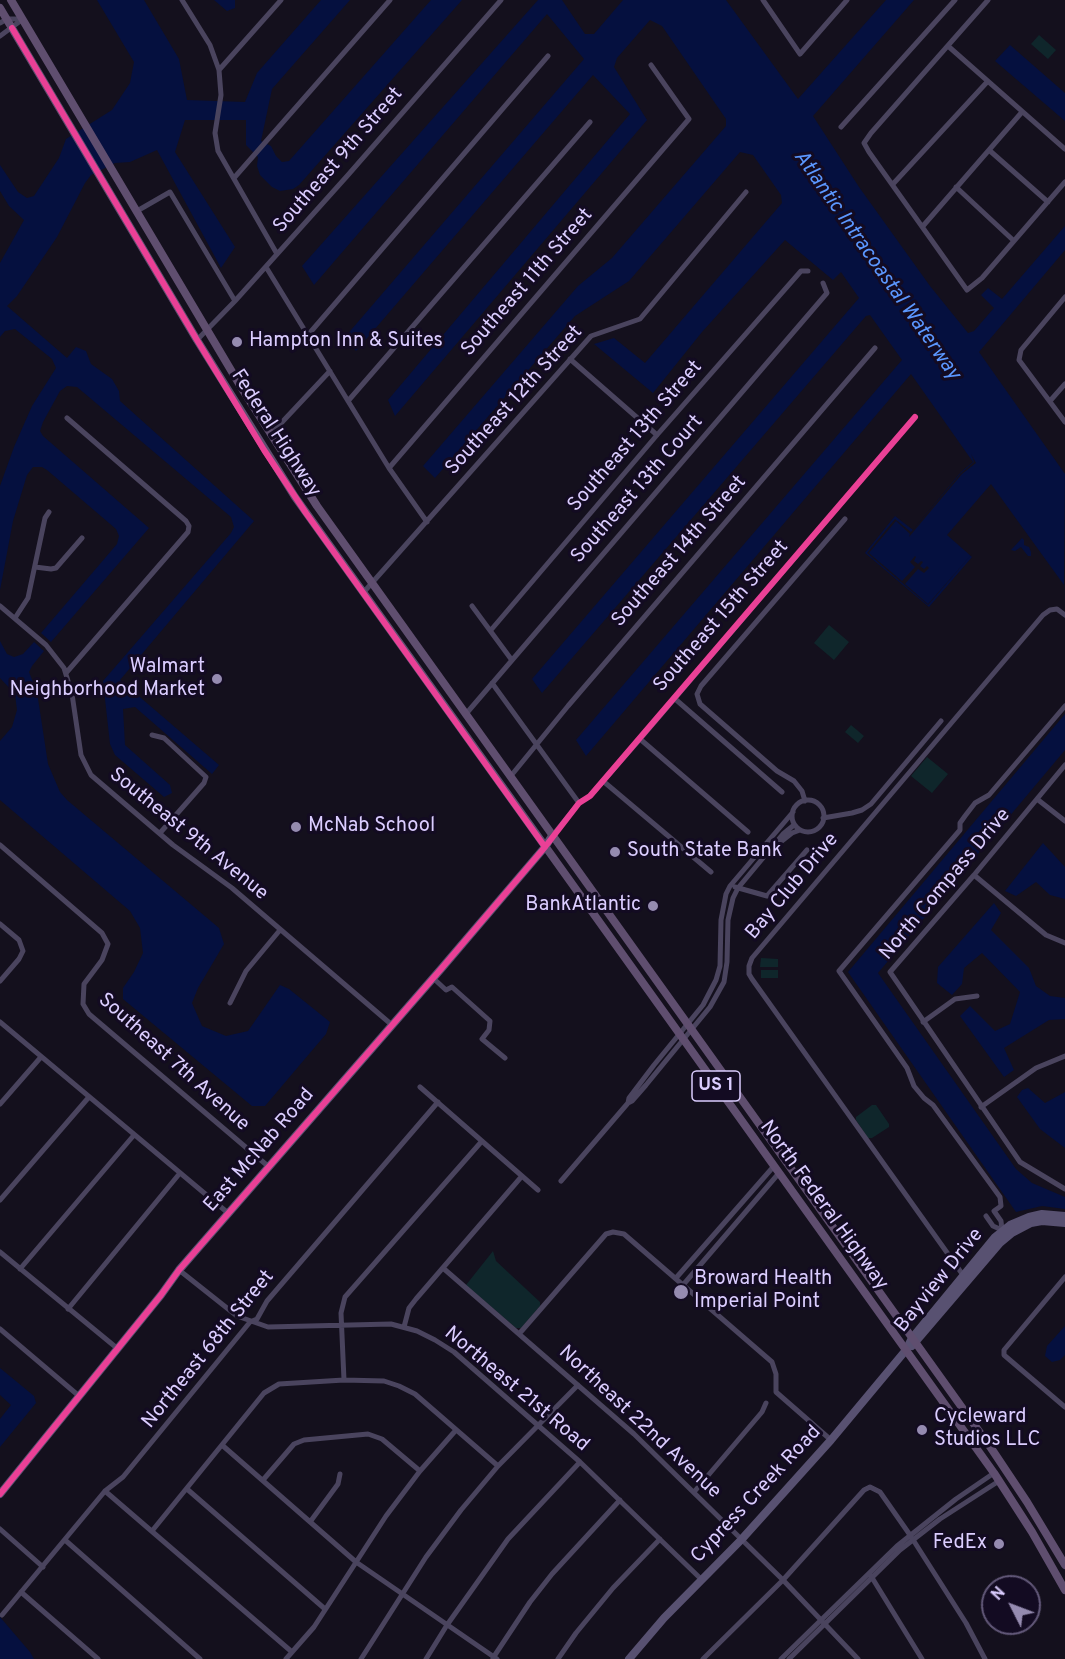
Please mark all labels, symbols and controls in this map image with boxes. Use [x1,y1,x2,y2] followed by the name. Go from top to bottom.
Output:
[269,83,409,239] street label: Southeast 9th Street
[787,146,965,386] water label: Atlantic Intracoastal Waterway
[457,204,599,362] street label: Southeast 11th Street
[441,321,589,481] street label: Southeast 12th Street
[249,330,443,354] place label: Hampton Inn & Suites
[230,335,244,349] marker: Hampton Inn & Suites
[564,356,708,518] street label: Southeast 13th Street
[225,366,325,502] street label: Federal Highway
[567,411,709,569] street label: Southeast 13th Court
[608,471,752,633] street label: Southeast 14th Street
[649,536,795,698] street label: Southeast 15th Street
[10,656,205,703] place label: Walmart Neighborhood Market
[210,672,224,686] marker: Walmart Neighborhood Market
[104,764,272,906] street label: Southeast 9th Avenue
[876,804,1016,966] street label: North Compass Drive
[308,815,435,839] place label: McNab School
[289,820,303,834] marker: McNab School
[741,829,845,945] street label: Bay Club Drive
[627,840,782,864] place label: South State Bank
[608,845,622,859] marker: South State Bank
[525,894,641,918] place label: BankAtlantic
[646,899,660,913] marker: BankAtlantic
[92,989,254,1137] street label: Southeast 7th Avenue
[692,1071,740,1101] road number: US 1
[200,1084,320,1218] street label: East McNab Road
[753,1116,893,1296] street label: North Federal Highway
[891,1224,989,1338] street label: Bayview Drive
[138,1266,280,1434] street label: Northeast 68th Street
[694,1268,832,1315] place label: Broward Health Imperial Point
[672,1283,690,1301] marker: Broward Health Imperial Point
[439,1322,593,1458] street label: Northeast 21st Road
[553,1341,725,1505] street label: Northeast 22nd Avenue
[934,1406,1040,1453] place label: Cycleward Studios LLC
[687,1421,827,1569] street label: Cypress Creek Road
[915,1423,929,1437] marker: Cycleward Studios LLC
[933,1532,987,1556] place label: FedEx
[992,1537,1006,1551] marker: FedEx
[981,1575,1041,1635] north arrow
[988,1583,1010,1605] text: N

